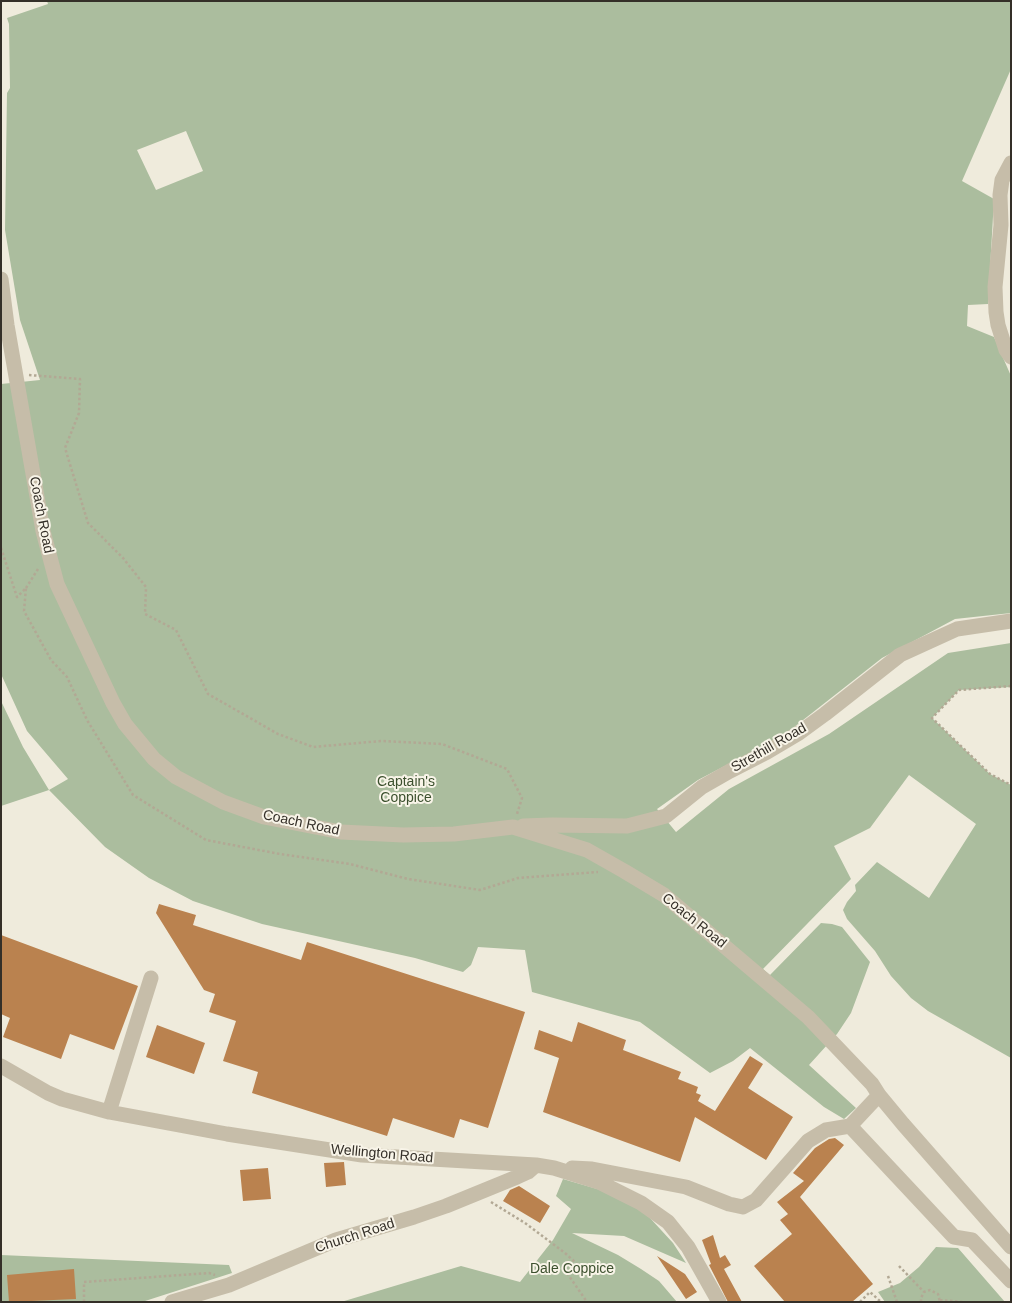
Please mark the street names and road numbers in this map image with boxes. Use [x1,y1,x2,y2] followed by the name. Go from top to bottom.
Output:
[25,475,57,555] street label: Coach Road
[728,720,810,776] street label: Strethill Road
[261,807,341,839] street label: Coach Road
[658,890,730,952] street label: Coach Road
[330,1141,434,1167] street label: Wellington Road
[313,1215,397,1257] street label: Church Road

